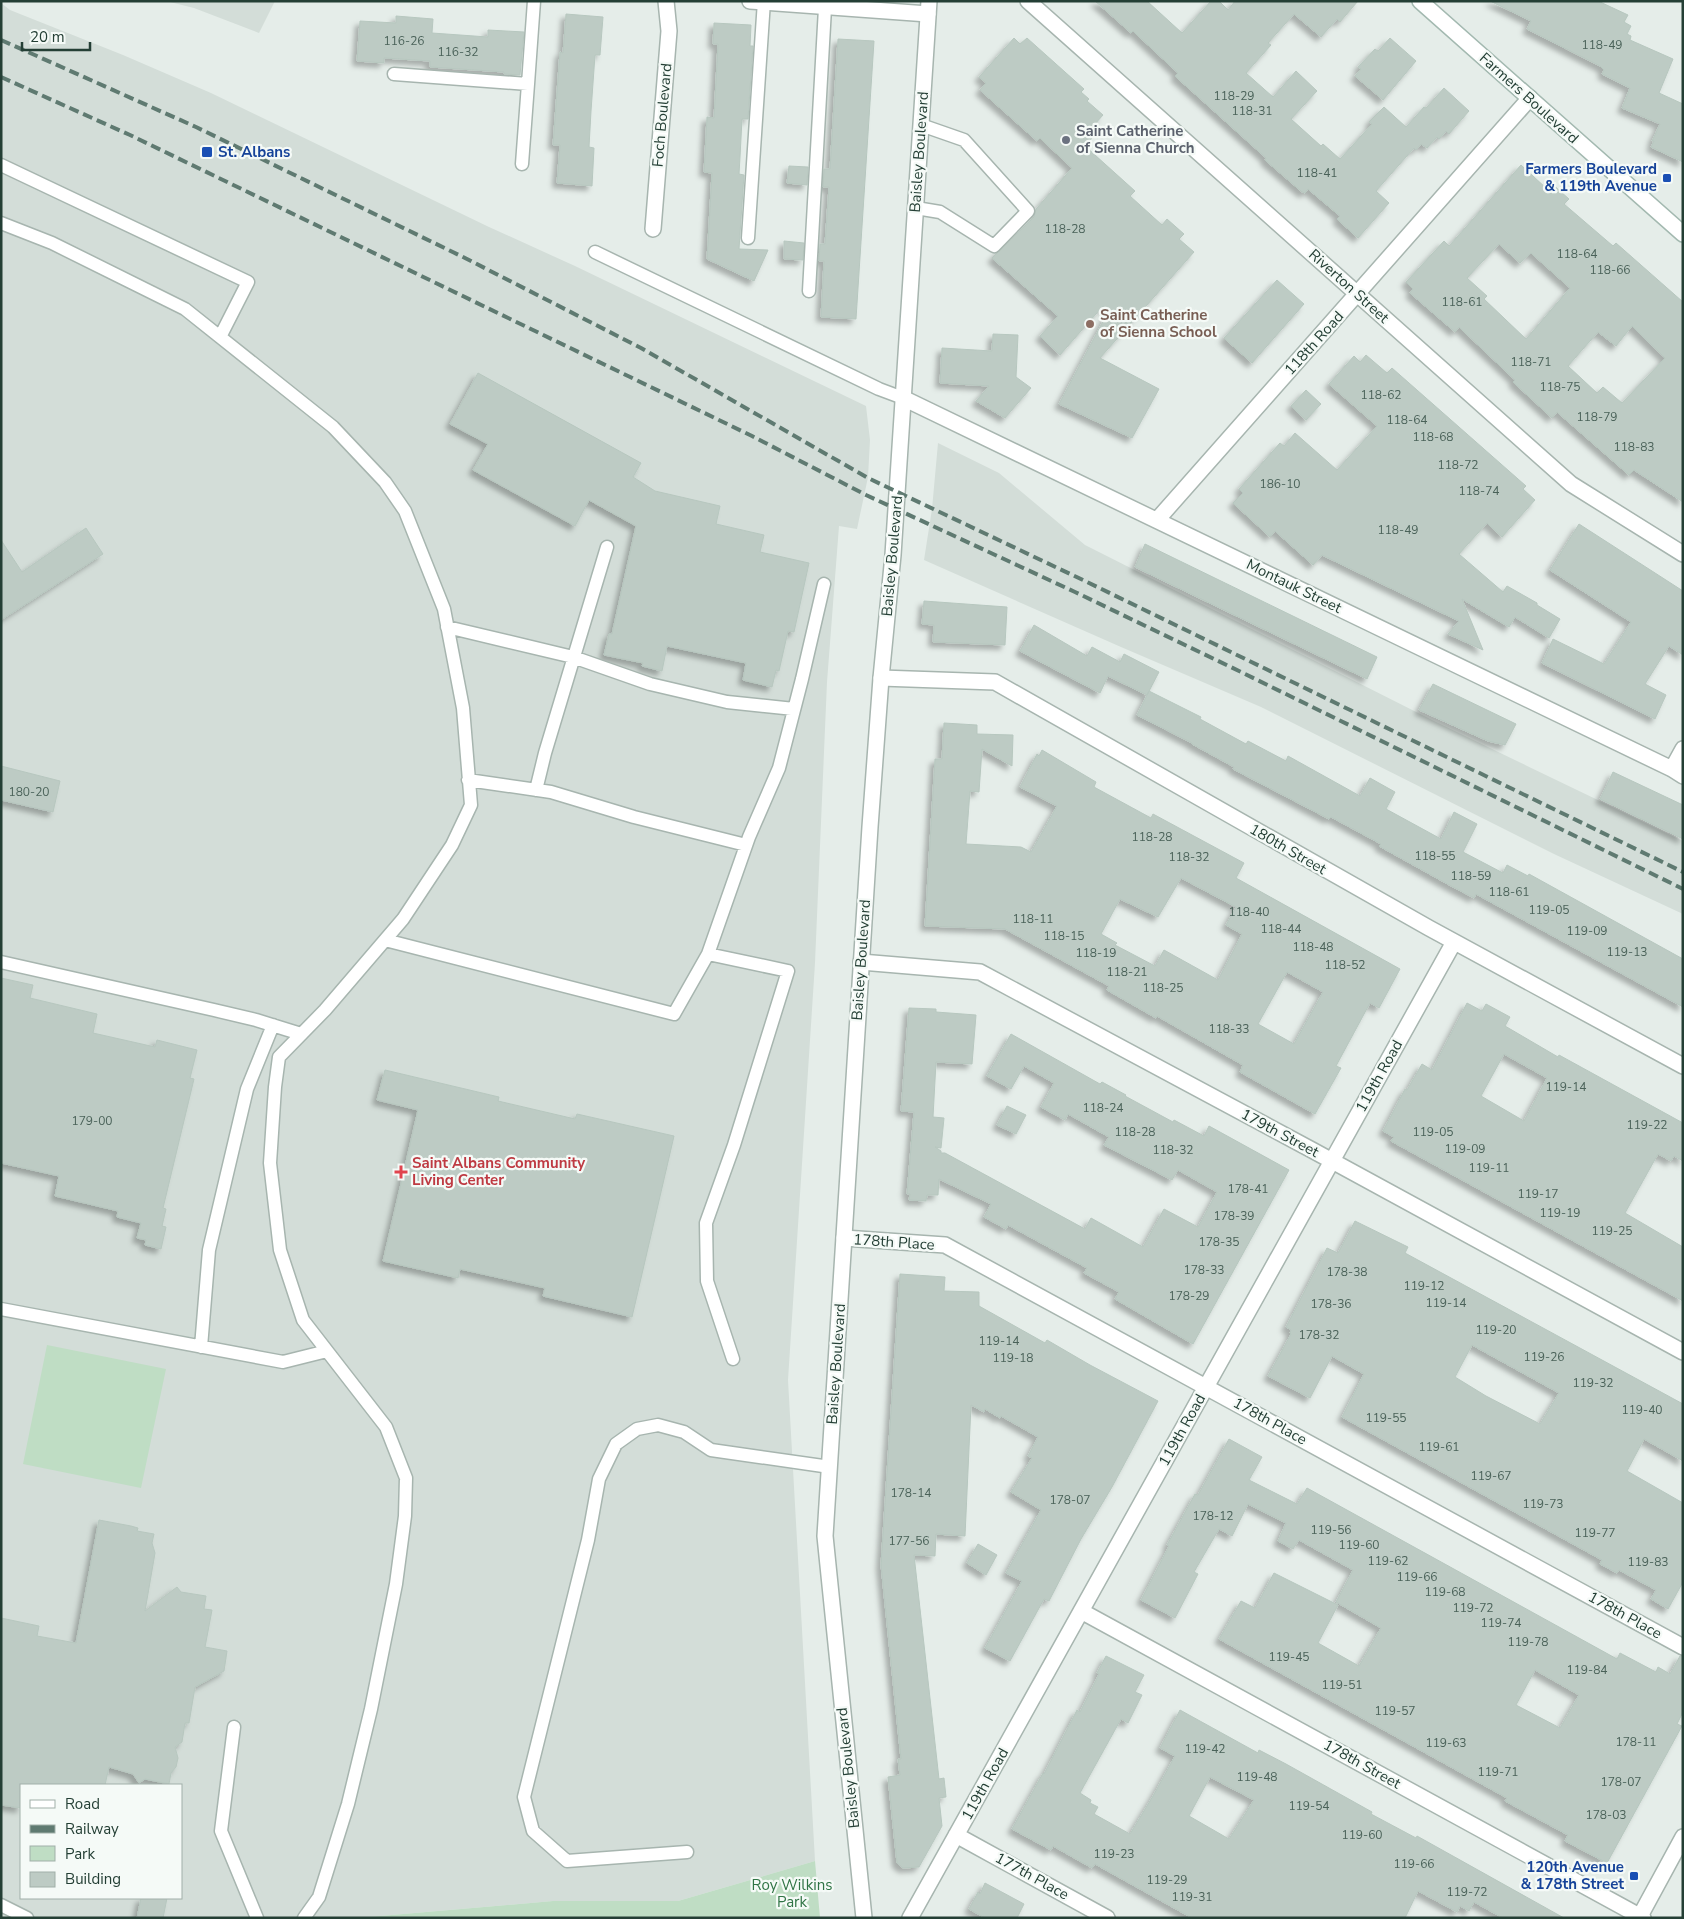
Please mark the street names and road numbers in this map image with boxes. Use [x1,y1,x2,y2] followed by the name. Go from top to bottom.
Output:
[1475,48,1583,148] street label: Farmers Boulevard
[647,62,677,168] street label: Foch Boulevard
[905,91,933,213] street label: Baisley Boulevard
[1305,245,1394,328] street label: Riverton Street
[1280,307,1348,379] street label: 118th Road
[877,495,907,617] street label: Baisley Boulevard
[1243,554,1346,618] street label: Montauk Street
[1246,819,1331,879] street label: 180th Street
[847,899,875,1021] street label: Baisley Boulevard
[1351,1036,1407,1116] street label: 119th Road
[1238,1104,1323,1162] street label: 179th Street
[853,1229,935,1255] street label: 178th Place
[822,1303,850,1425] street label: Baisley Boulevard
[1154,1390,1210,1470] street label: 119th Road
[1230,1393,1310,1449] street label: 178th Place
[1585,1587,1665,1643] street label: 178th Place
[832,1707,864,1829] street label: Baisley Boulevard
[1320,1735,1405,1794] street label: 178th Street
[957,1744,1013,1824] street label: 119th Road
[992,1848,1072,1904] street label: 177th Place

